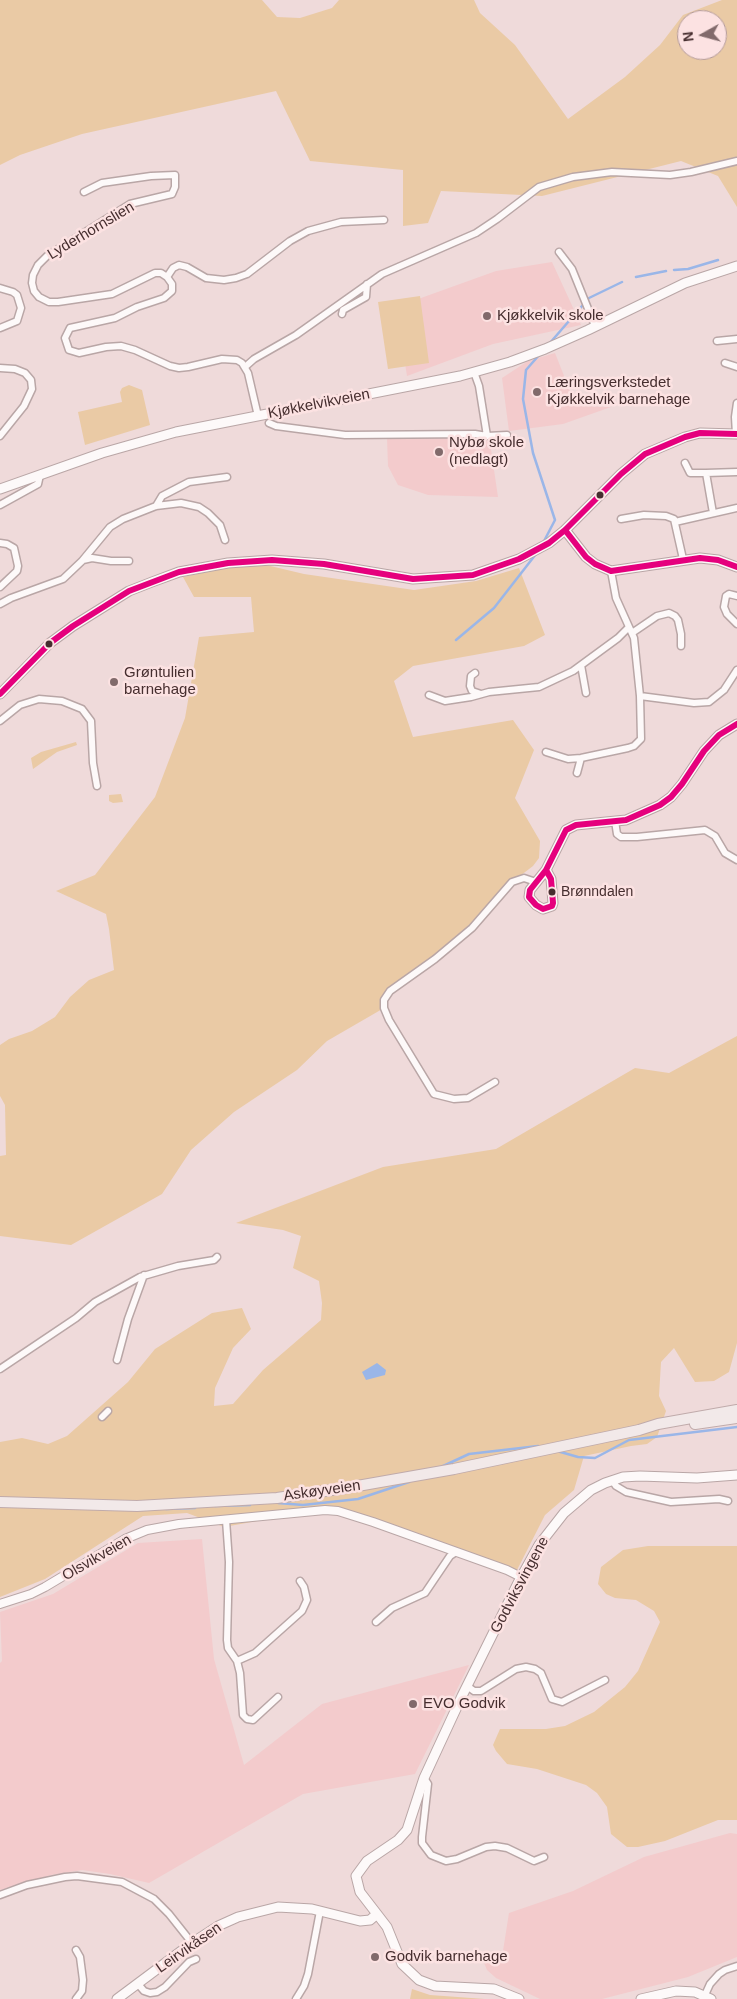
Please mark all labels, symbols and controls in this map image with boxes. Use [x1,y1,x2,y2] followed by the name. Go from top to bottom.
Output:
[677,10,727,60] north arrow
[680,31,697,43] text: N
[44,198,138,264] street label: Lyderhornslien
[497,307,604,325] place label: Kjøkkelvik skole
[481,310,493,322] marker: Kjøkkelvik skole
[547,374,690,409] place label: Læringsverkstedet Kjøkkelvik barnehage
[267,385,371,423] street label: Kjøkkelvikveien
[531,386,543,398] marker: Læringsverkstedet Kjøkkelvik barnehage
[449,434,524,469] place label: Nybø skole (nedlagt)
[433,446,445,458] marker: Nybø skole (nedlagt)
[595,490,605,500] unlabelled marker
[44,639,54,649] unlabelled marker
[124,664,196,699] place label: Grøntulien barnehage
[108,676,120,688] marker: Grøntulien barnehage
[561,884,633,900] place label: Brønndalen
[547,887,557,897] marker: Brønndalen
[282,1477,362,1505] street label: Askøyveien
[59,1531,135,1585] street label: Olsvikveien
[487,1534,553,1636] street label: Godviksvingene
[423,1695,506,1713] place label: EVO Godvik
[407,1698,419,1710] marker: EVO Godvik
[153,1919,225,1977] street label: Leirvikåsen
[385,1948,508,1966] place label: Godvik barnehage
[369,1951,381,1963] marker: Godvik barnehage

